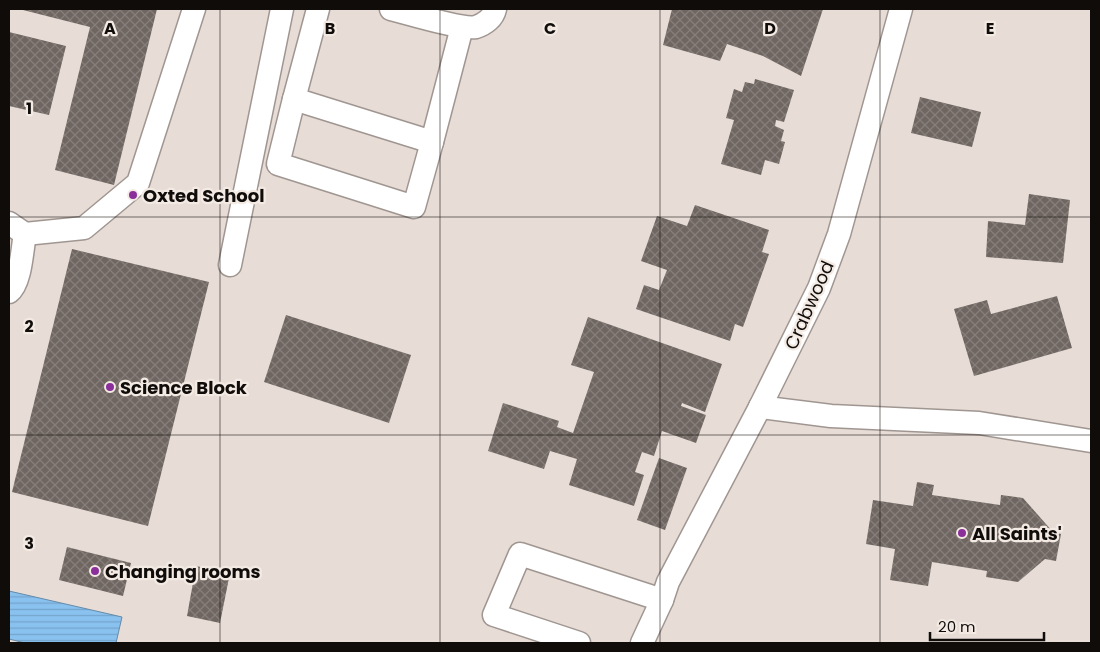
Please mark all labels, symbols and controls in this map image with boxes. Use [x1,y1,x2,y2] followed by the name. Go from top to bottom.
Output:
[104,17,116,40] text: A
[325,17,335,40] text: B
[544,17,556,40] text: C
[764,17,776,40] text: D
[986,17,994,40] text: E
[26,97,32,120] text: 1
[143,183,265,208] place label: Oxted School
[127,189,139,201] marker: Oxted School
[778,257,840,353] street label: Crabwood
[24,315,34,338] text: 2
[120,375,248,400] place label: Science Block
[104,381,116,393] marker: Science Block
[972,521,1062,546] place label: All Saints'
[956,527,968,539] marker: All Saints'
[24,532,34,555] text: 3
[105,559,261,584] place label: Changing rooms
[89,565,101,577] marker: Changing rooms
[930,610,1044,642] scale bar
[938,616,976,637] text: 20 m

